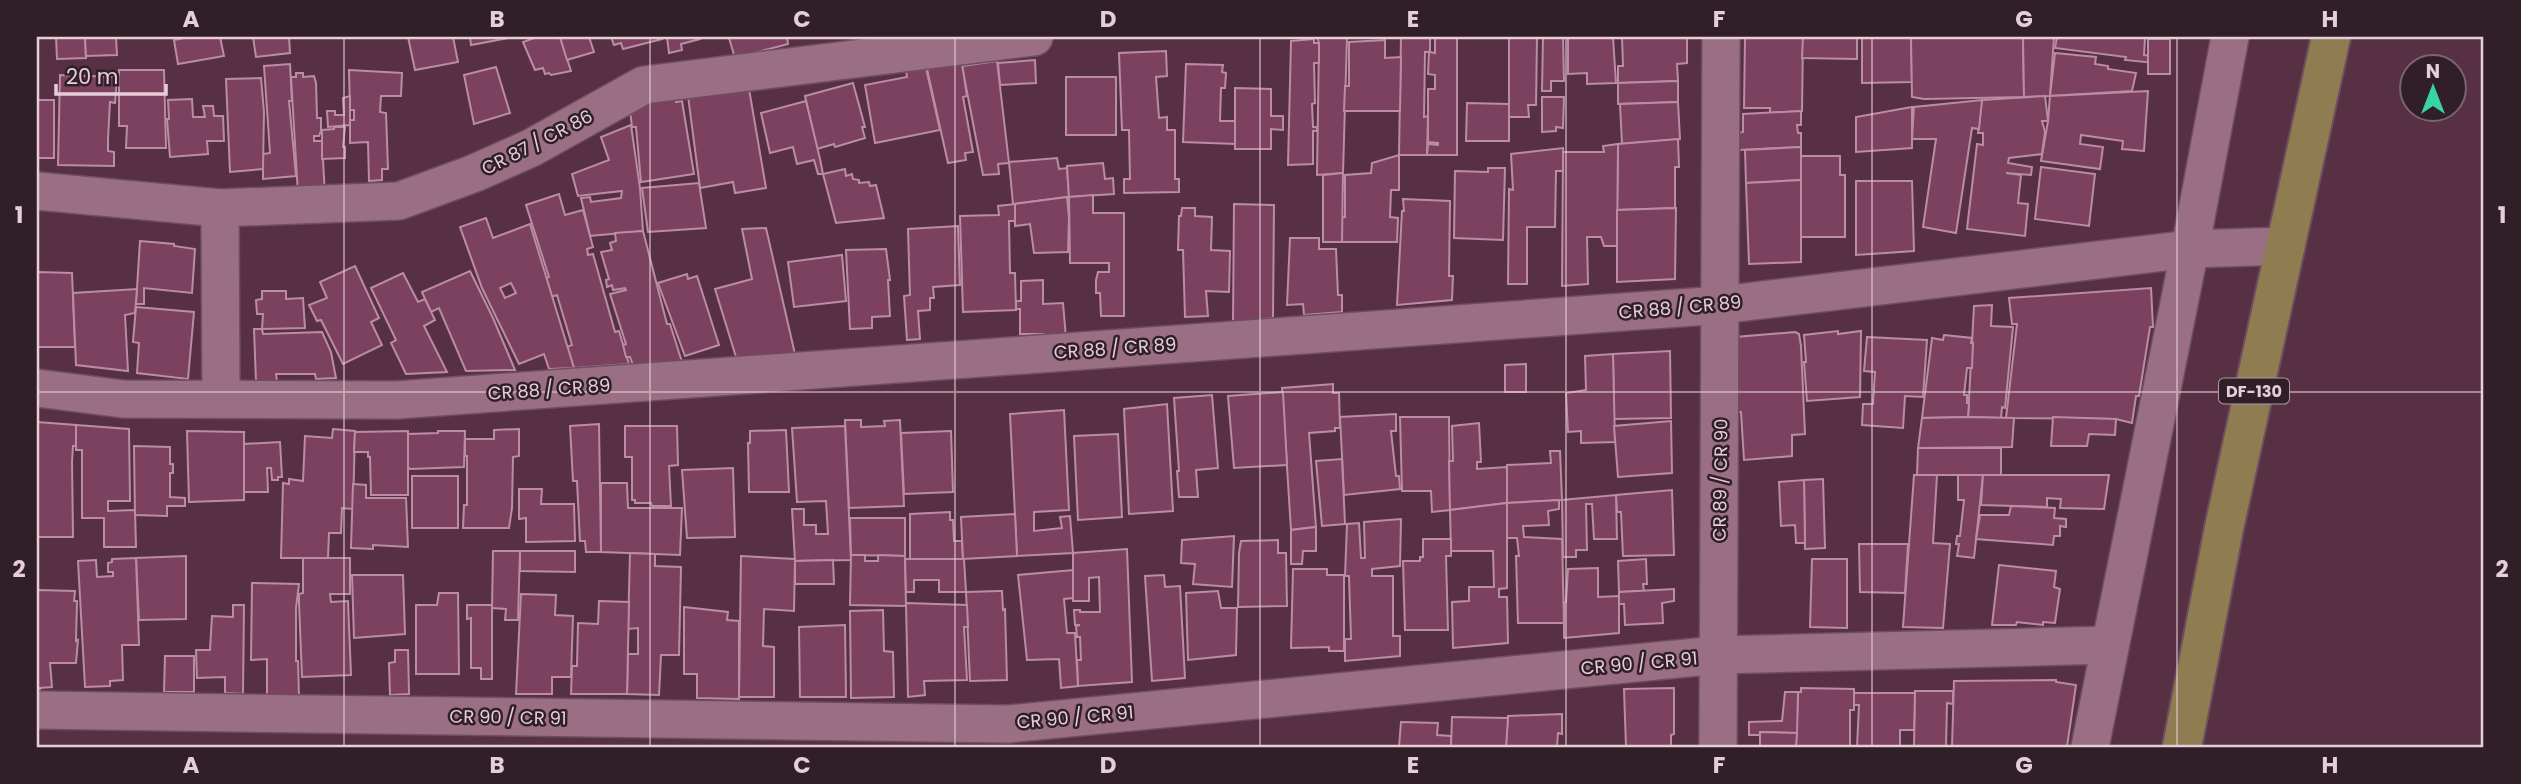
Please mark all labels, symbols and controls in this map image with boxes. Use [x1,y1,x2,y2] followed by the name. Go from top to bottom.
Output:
[183,3,200,35] text: A
[489,3,505,35] text: B
[793,3,811,35] text: C
[1100,3,1116,35] text: D
[1407,3,1419,35] text: E
[1713,3,1725,35] text: F
[2015,3,2033,35] text: G
[2322,3,2338,35] text: H
[56,52,166,96] scale bar
[2398,52,2468,122] north arrow
[2426,58,2440,85] text: N
[66,62,119,91] text: 20 m
[477,103,597,181] street label: CR 87 / CR 86
[15,199,23,231] text: 1
[2498,199,2506,231] text: 1
[1618,289,1742,325] street label: CR 88 / CR 89
[1053,331,1177,365] street label: CR 88 / CR 89
[487,372,611,406] street label: CR 88 / CR 89
[2219,378,2289,404] road number: DF-130
[1706,418,1734,542] street label: CR 89 / CR 90
[12,553,26,585] text: 2
[2495,553,2509,585] text: 2
[1580,645,1698,681] street label: CR 90 / CR 91
[1016,699,1134,735] street label: CR 90 / CR 91
[449,703,567,731] street label: CR 90 / CR 91
[183,749,200,781] text: A
[489,749,505,781] text: B
[793,749,811,781] text: C
[1100,749,1116,781] text: D
[1407,749,1419,781] text: E
[1713,749,1725,781] text: F
[2015,749,2033,781] text: G
[2322,749,2338,781] text: H

